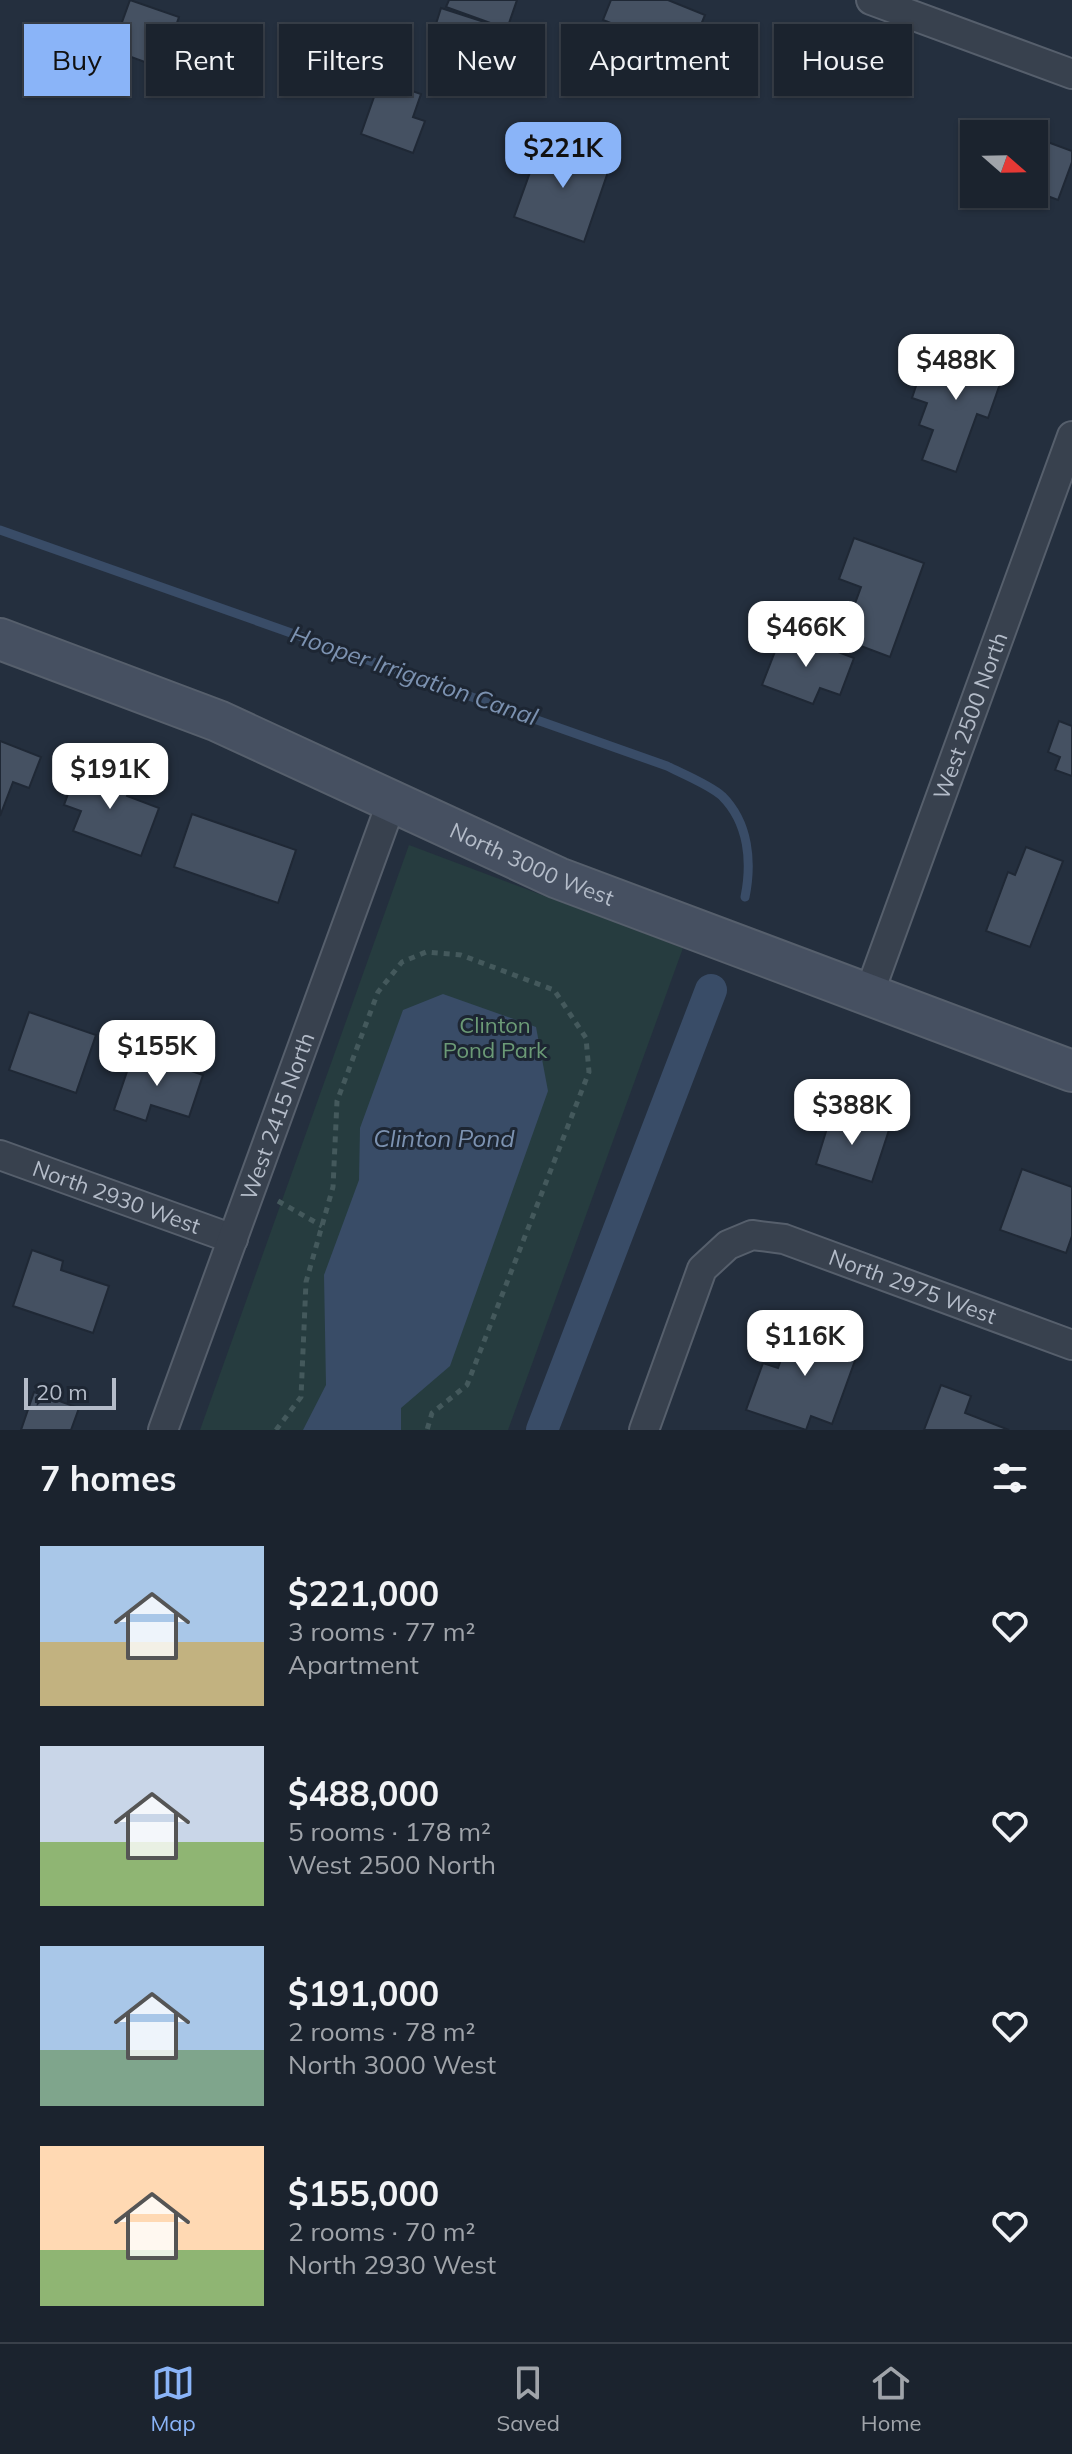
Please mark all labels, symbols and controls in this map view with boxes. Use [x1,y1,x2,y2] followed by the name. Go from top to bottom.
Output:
[24,24,130,96] chip: Buy
[146,24,263,96] chip: Rent
[279,24,412,96] chip: Filters
[428,24,545,96] chip: New
[561,24,758,96] chip: Apartment
[774,24,912,96] chip: House
[960,120,1048,208] north arrow
[960,120,1048,208] map controls
[507,122,619,190] pin: $221K
[523,131,603,164] text: $221K
[900,334,1012,402] pin: $488K
[916,343,996,376] text: $488K
[750,601,862,669] pin: $466K
[766,610,846,643] text: $466K
[287,619,542,732] water label: Hooper Irrigation Canal
[927,628,1013,803] street label: West 2500 North
[54,743,166,811] pin: $191K
[70,752,150,785] text: $191K
[445,816,618,912] street label: North 3000 West
[443,1011,548,1064] park label: Clinton Pond Park
[101,1020,213,1088] pin: $155K
[117,1029,197,1062] text: $155K
[234,1029,321,1204] street label: West 2415 North
[796,1079,908,1147] pin: $388K
[812,1088,892,1121] text: $388K
[373,1123,515,1153] water label: Clinton Pond
[29,1154,205,1240] street label: North 2930 West
[825,1243,1001,1330] street label: North 2975 West
[749,1310,861,1378] pin: $116K
[765,1319,845,1352] text: $116K
[24,1374,116,1410] scale bar
[36,1378,87,1406] text: 20 m
[988,1456,1032,1500] icon: filters
[40,1457,177,1500] text: 7 homes
[288,1572,439,1615] text: $221,000
[104,1578,200,1674] icon: home
[988,1604,1032,1648] icon: heart
[288,1615,475,1648] text: 3 rooms · 77 m²
[288,1648,419,1681] text: Apartment
[288,1772,439,1815] text: $488,000
[104,1778,200,1874] icon: home
[988,1804,1032,1848] icon: heart
[288,1815,491,1848] text: 5 rooms · 178 m²
[288,1848,496,1881] text: West 2500 North
[288,1972,439,2015] text: $191,000
[104,1978,200,2074] icon: home
[988,2004,1032,2048] icon: heart
[288,2015,475,2048] text: 2 rooms · 78 m²
[288,2048,496,2081] text: North 3000 West
[288,2172,439,2215] text: $155,000
[104,2178,200,2274] icon: home
[988,2204,1032,2248] icon: heart
[288,2215,475,2248] text: 2 rooms · 70 m²
[288,2248,496,2281] text: North 2930 West
[150,2361,196,2437] tab: Map
[497,2361,560,2437] tab: Saved
[861,2361,922,2437] tab: Home

